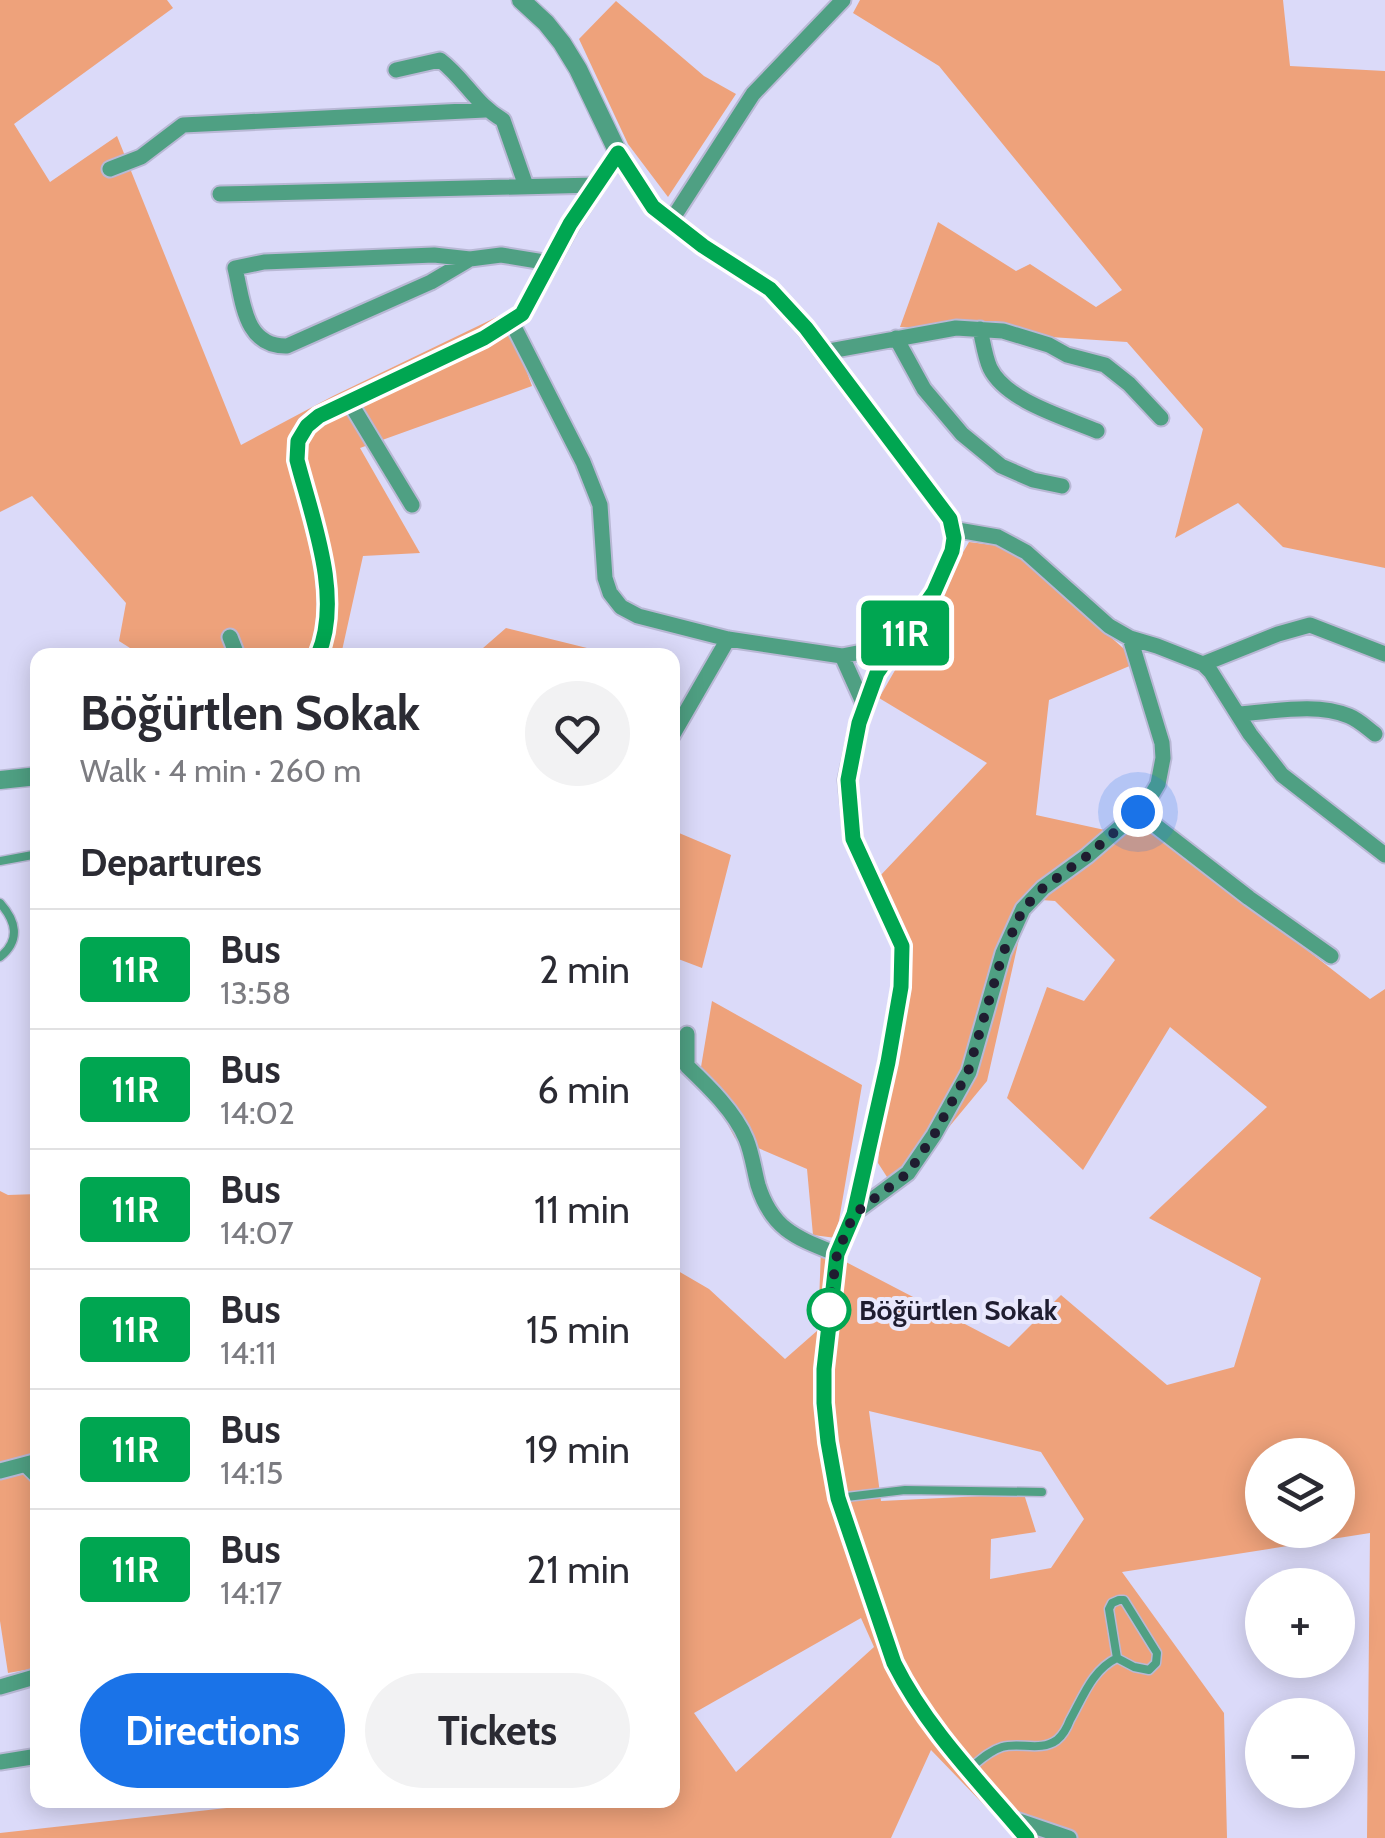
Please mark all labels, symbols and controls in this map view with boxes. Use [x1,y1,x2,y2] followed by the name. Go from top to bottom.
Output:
[848,600,962,666] line badge: 11R
[881,612,929,655] text: 11R
[525,681,630,786] button: heart
[80,684,420,742] text: Böğürtlen Sokak
[80,751,361,790] text: Walk · 4 min · 260 m
[1113,787,1163,837] your location
[80,839,262,886] text: Departures
[220,926,281,973] text: Bus
[539,946,630,993] text: 2 min
[111,948,159,991] text: 11R
[220,973,291,1012] text: 13:58
[220,1046,281,1093] text: Bus
[537,1066,630,1113] text: 6 min
[111,1068,159,1111] text: 11R
[220,1093,295,1132] text: 14:02
[220,1166,281,1213] text: Bus
[534,1186,630,1233] text: 11 min
[111,1188,159,1231] text: 11R
[220,1213,294,1252] text: 14:07
[220,1286,281,1333] text: Bus
[808,1289,850,1331] marker: Böğürtlen Sokak
[859,1293,1058,1327] place label: Böğürtlen Sokak
[526,1306,630,1353] text: 15 min
[111,1308,159,1351] text: 11R
[220,1333,276,1372] text: 14:11
[220,1406,281,1453] text: Bus
[525,1426,630,1473] text: 19 min
[111,1428,159,1471] text: 11R
[1245,1438,1355,1808] map controls
[1245,1438,1355,1548] button: layers
[220,1453,283,1492] text: 14:15
[220,1526,281,1573] text: Bus
[527,1546,630,1593] text: 21 min
[111,1548,159,1591] text: 11R
[1245,1568,1355,1678] button: +
[220,1573,282,1612] text: 14:17
[80,1673,345,1788] button: Directions
[365,1673,630,1788] button: Tickets
[1245,1698,1355,1808] button: −

